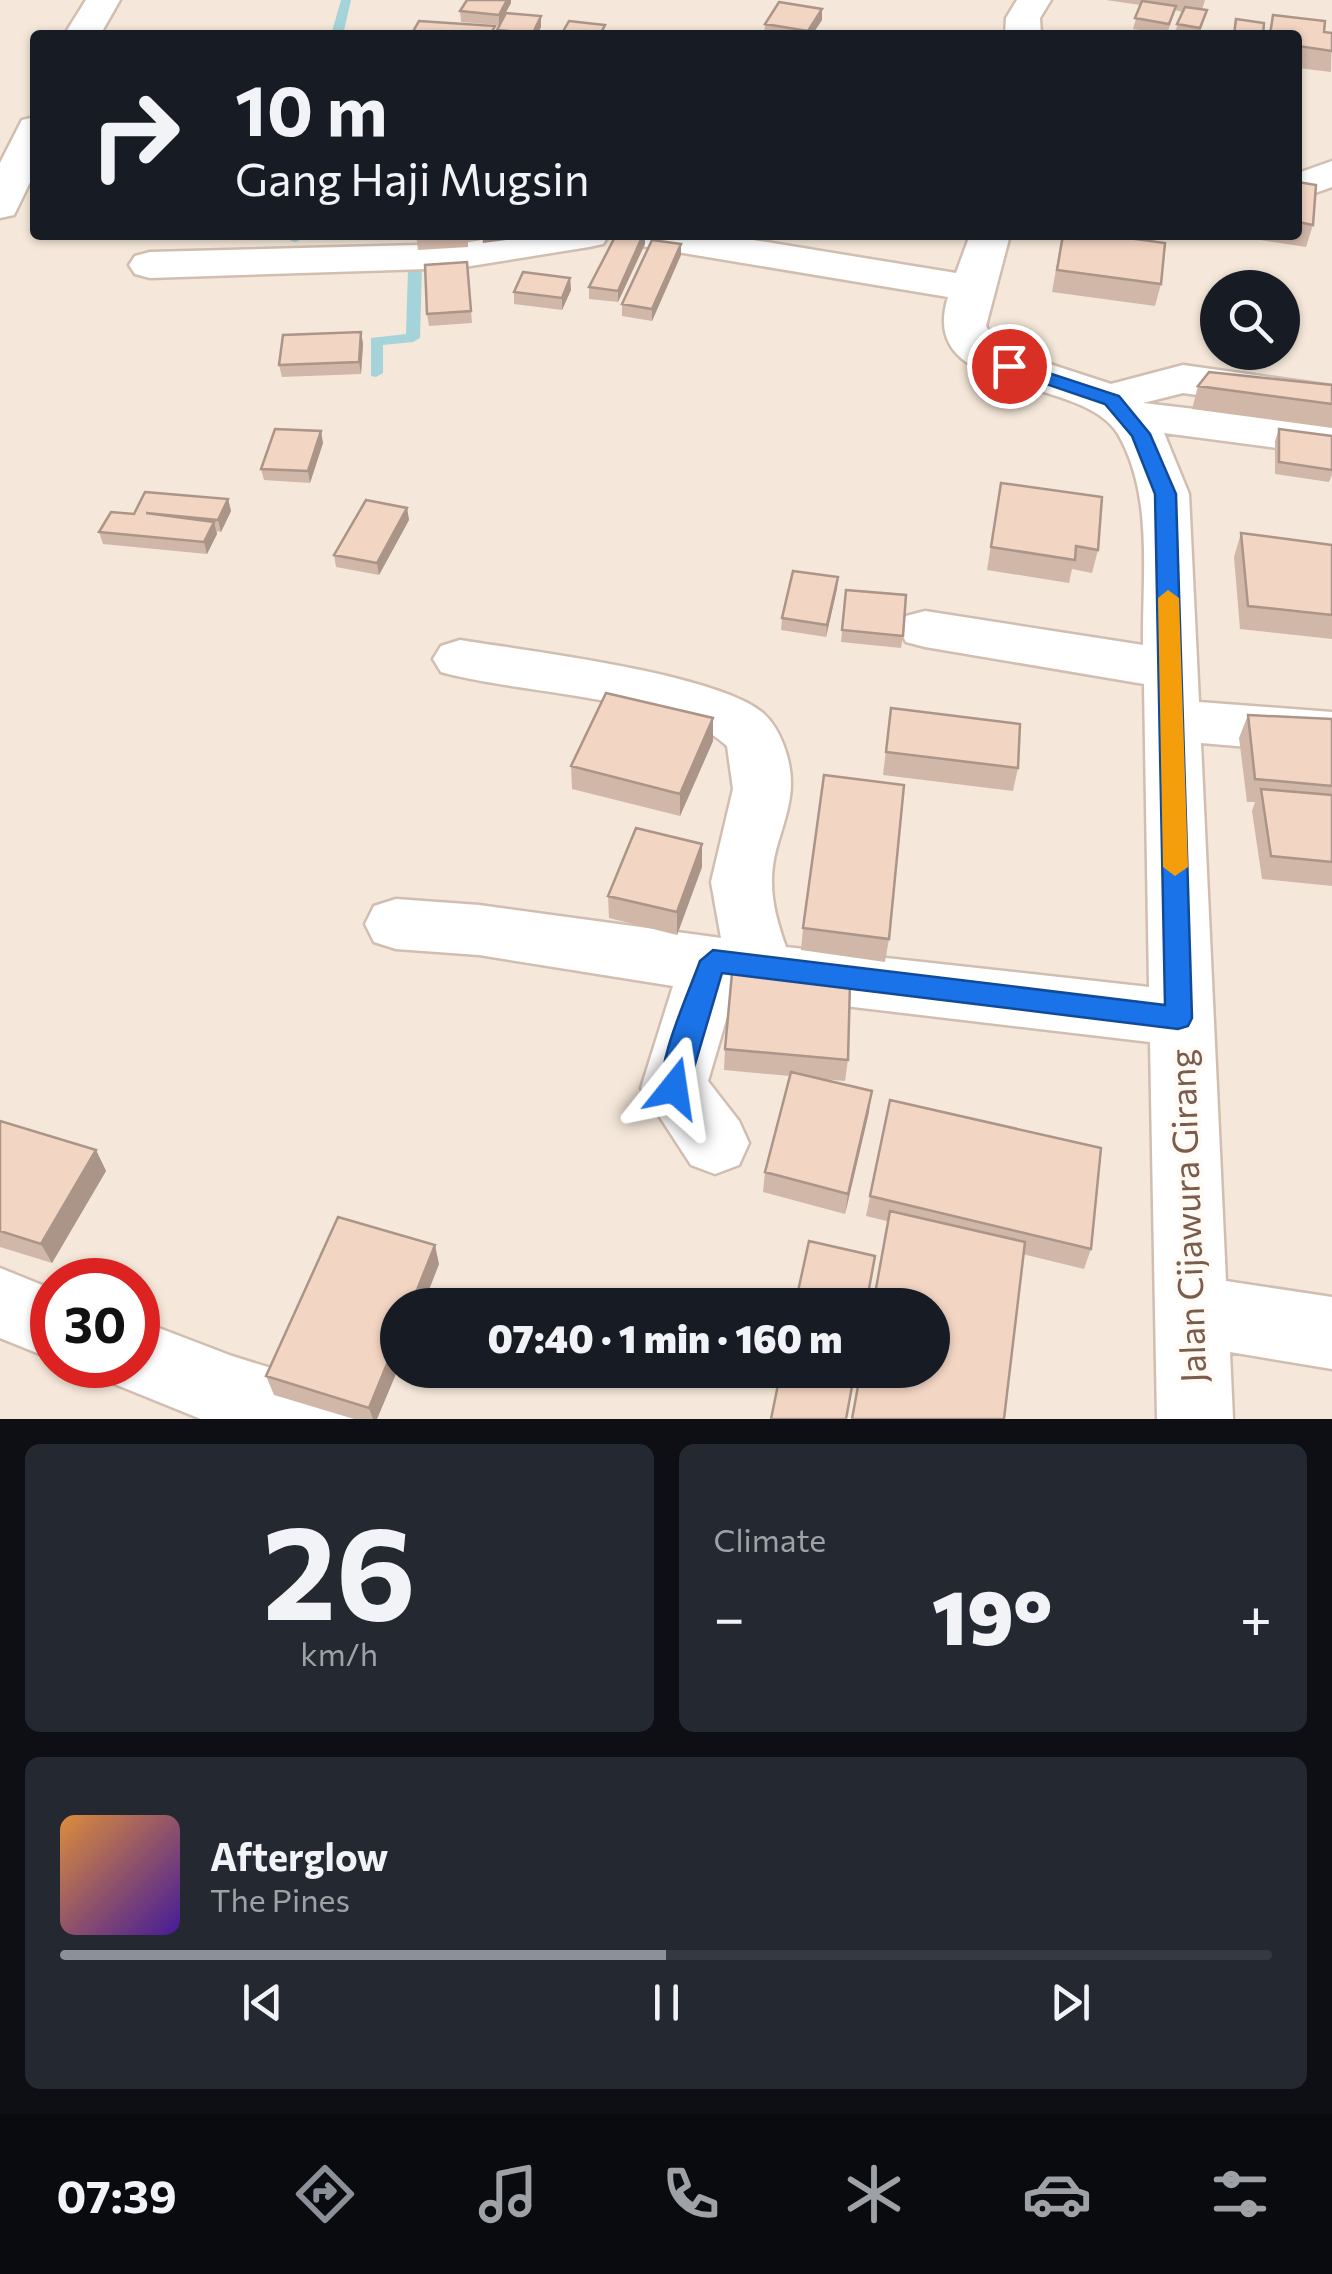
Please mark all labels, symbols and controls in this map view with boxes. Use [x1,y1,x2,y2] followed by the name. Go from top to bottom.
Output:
[235,65,388,150] text: 10 m
[70,70,200,200] icon: right
[235,150,590,205] text: Gang Haji Mugsin
[1200,270,1300,370] map controls
[1200,270,1300,370] button: search
[967,324,1052,409] pin
[982,339,1037,394] icon: arrive
[622,1036,726,1140] position arrow
[1159,1048,1213,1384] street label: Jalan Cijawura Girang
[30,1258,160,1388] speed limit sign: 30
[488,1314,842,1361] text: 07:40 · 1 min · 160 m
[263,1488,416,1647] text: 26
[714,1519,826,1559] text: Climate
[932,1569,1052,1660] text: 19°
[714,1582,745,1649] text: −
[1240,1582,1272,1649] text: +
[300,1633,378,1673] text: km/h
[210,1832,388,1879] text: Afterglow
[210,1879,350,1919] text: The Pines
[235,1975,290,2030] icon: previous
[639,1975,694,2030] icon: pause
[1043,1975,1098,2030] icon: next
[290,2159,360,2229] icon: directions
[473,2159,543,2229] icon: music
[656,2159,726,2229] icon: phone
[839,2159,909,2229] icon: climate
[1022,2159,1092,2229] icon: car
[1205,2159,1275,2229] icon: filters
[57,2167,177,2222] text: 07:39

